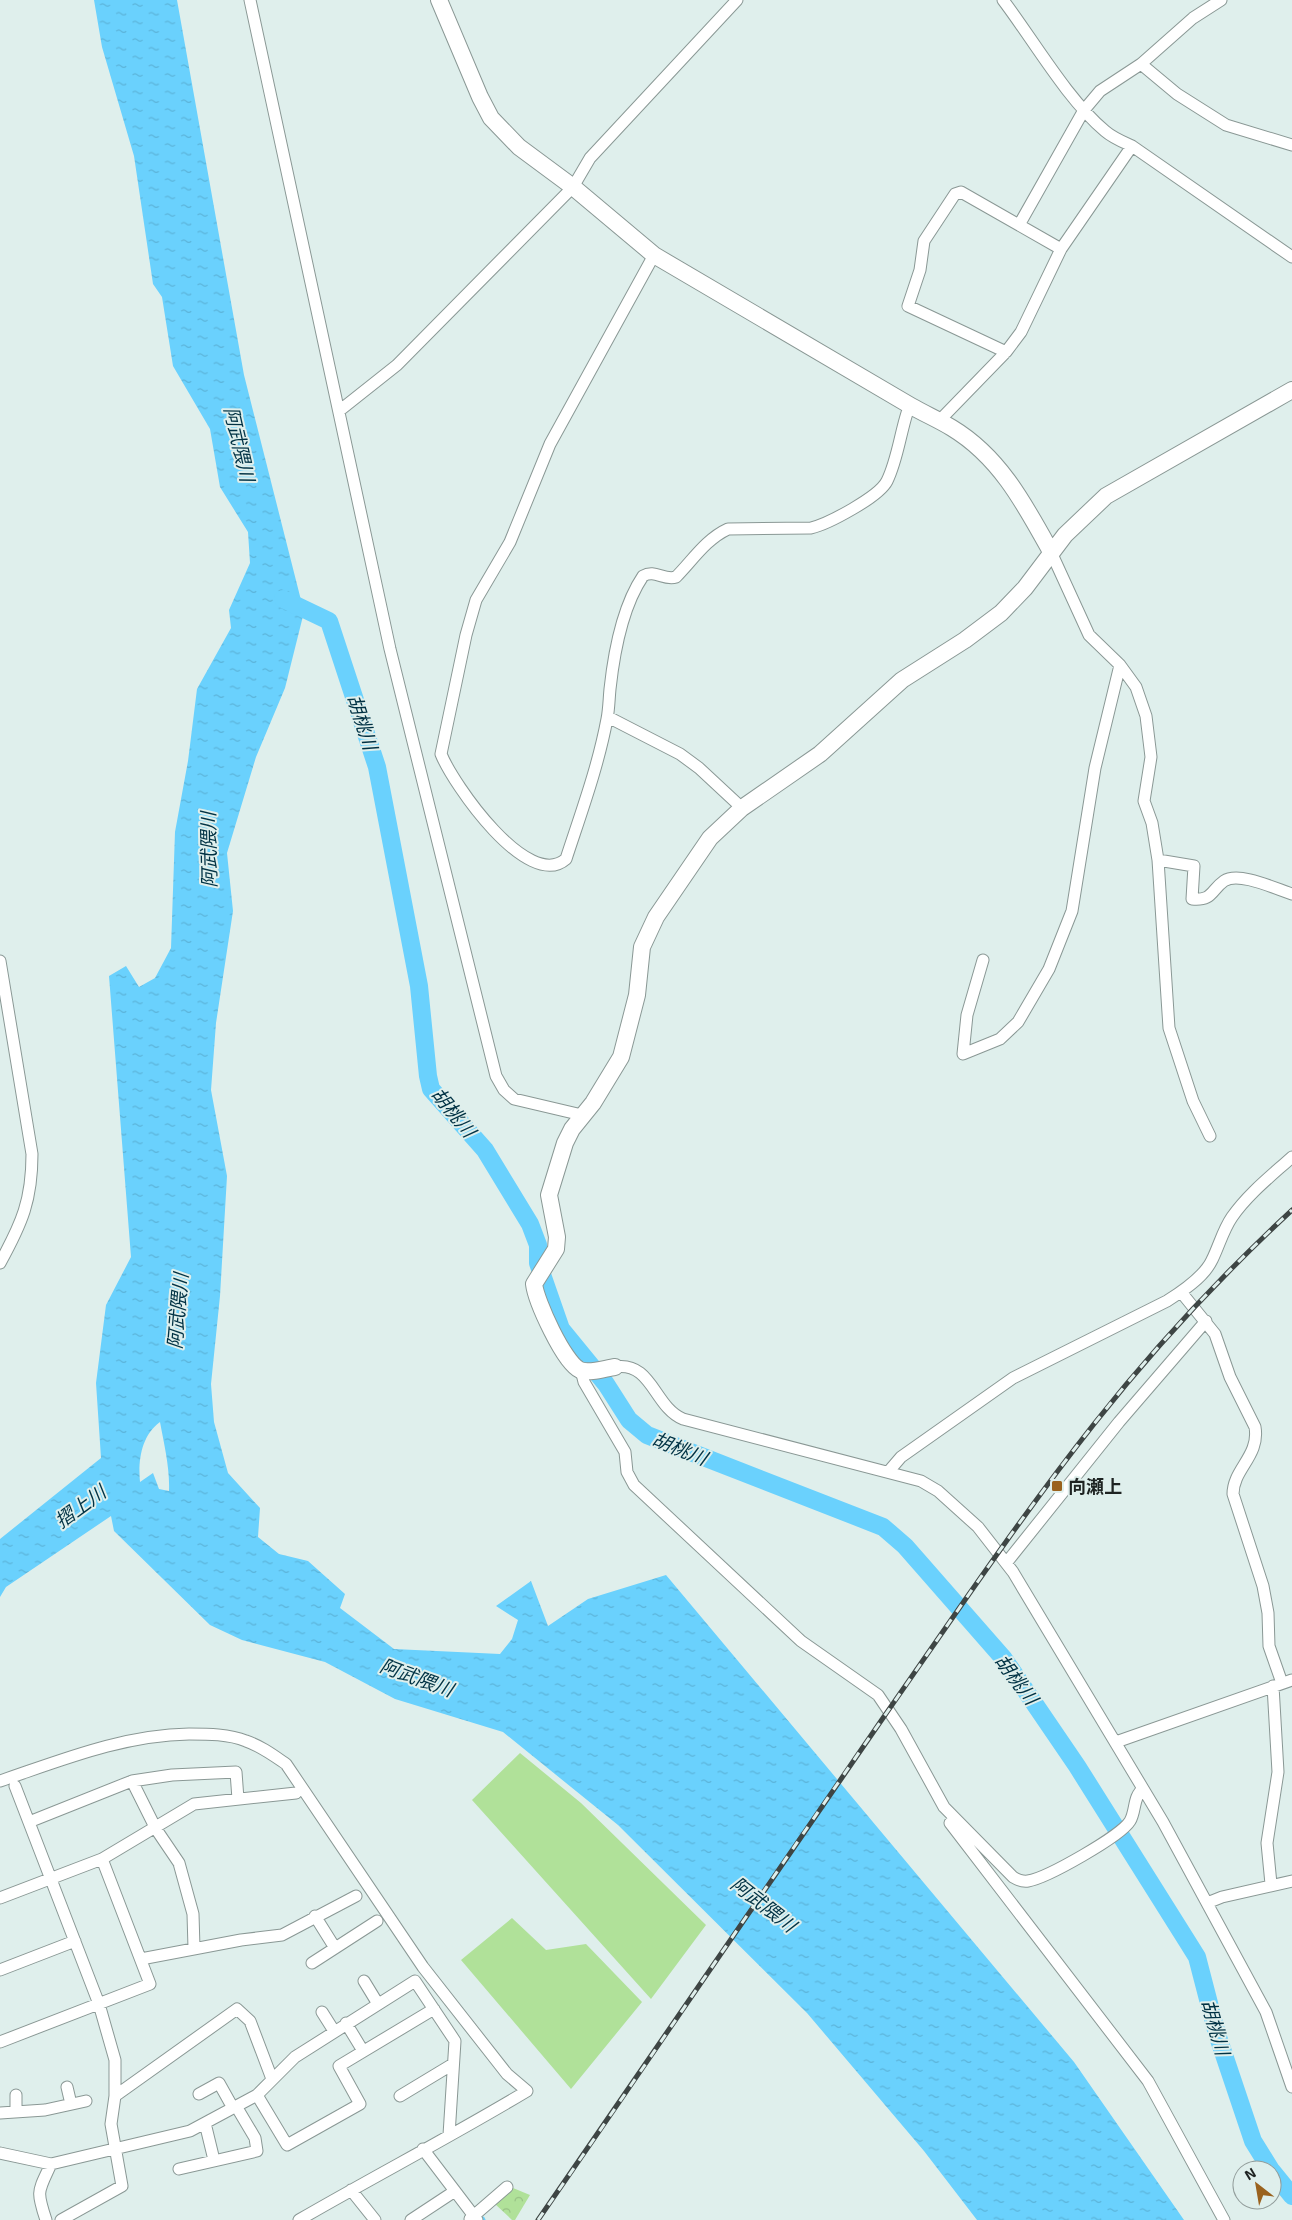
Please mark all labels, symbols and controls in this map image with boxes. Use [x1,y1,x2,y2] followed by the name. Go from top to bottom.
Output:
[220,404,260,486] water label: 阿武隈川
[343,691,383,755] water label: 胡桃川
[196,810,220,888] water label: 阿武隈川
[427,1083,482,1143] water label: 胡桃川
[162,1270,192,1350] water label: 阿武隈川
[649,1427,713,1470] water label: 胡桃川
[1068,1475,1122,1497] place label: 向瀬上
[50,1479,111,1532] water label: 摺上川
[1050,1479,1064,1493] marker: 向瀬上
[991,1649,1045,1710] water label: 胡桃川
[377,1653,459,1701] water label: 阿武隈川
[727,1872,803,1938] water label: 阿武隈川
[1197,1996,1235,2059] water label: 胡桃川
[1232,2160,1282,2210] north arrow
[1241,2164,1259,2183] text: N

